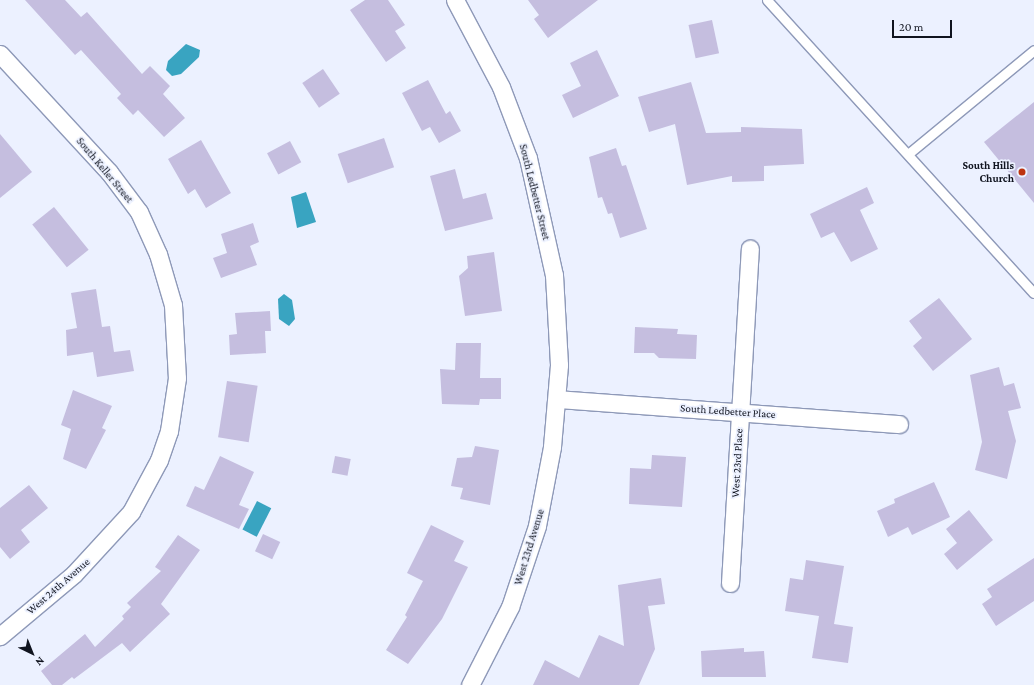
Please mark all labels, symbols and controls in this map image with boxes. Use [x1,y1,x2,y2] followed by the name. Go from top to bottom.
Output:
[894,12,954,38] scale bar
[899,20,923,34] text: 20 m
[74,135,136,205] street label: South Keller Street
[517,143,553,241] street label: South Ledbetter Street
[963,159,1014,185] place label: South Hills Church
[1017,167,1027,177] marker: South Hills Church
[680,401,776,421] street label: South Ledbetter Place
[729,428,745,498] street label: West 23rd Place
[511,507,547,587] street label: West 23rd Avenue
[24,555,92,617] street label: West 24th Avenue
[12,633,52,673] north arrow
[33,655,47,669] text: N

